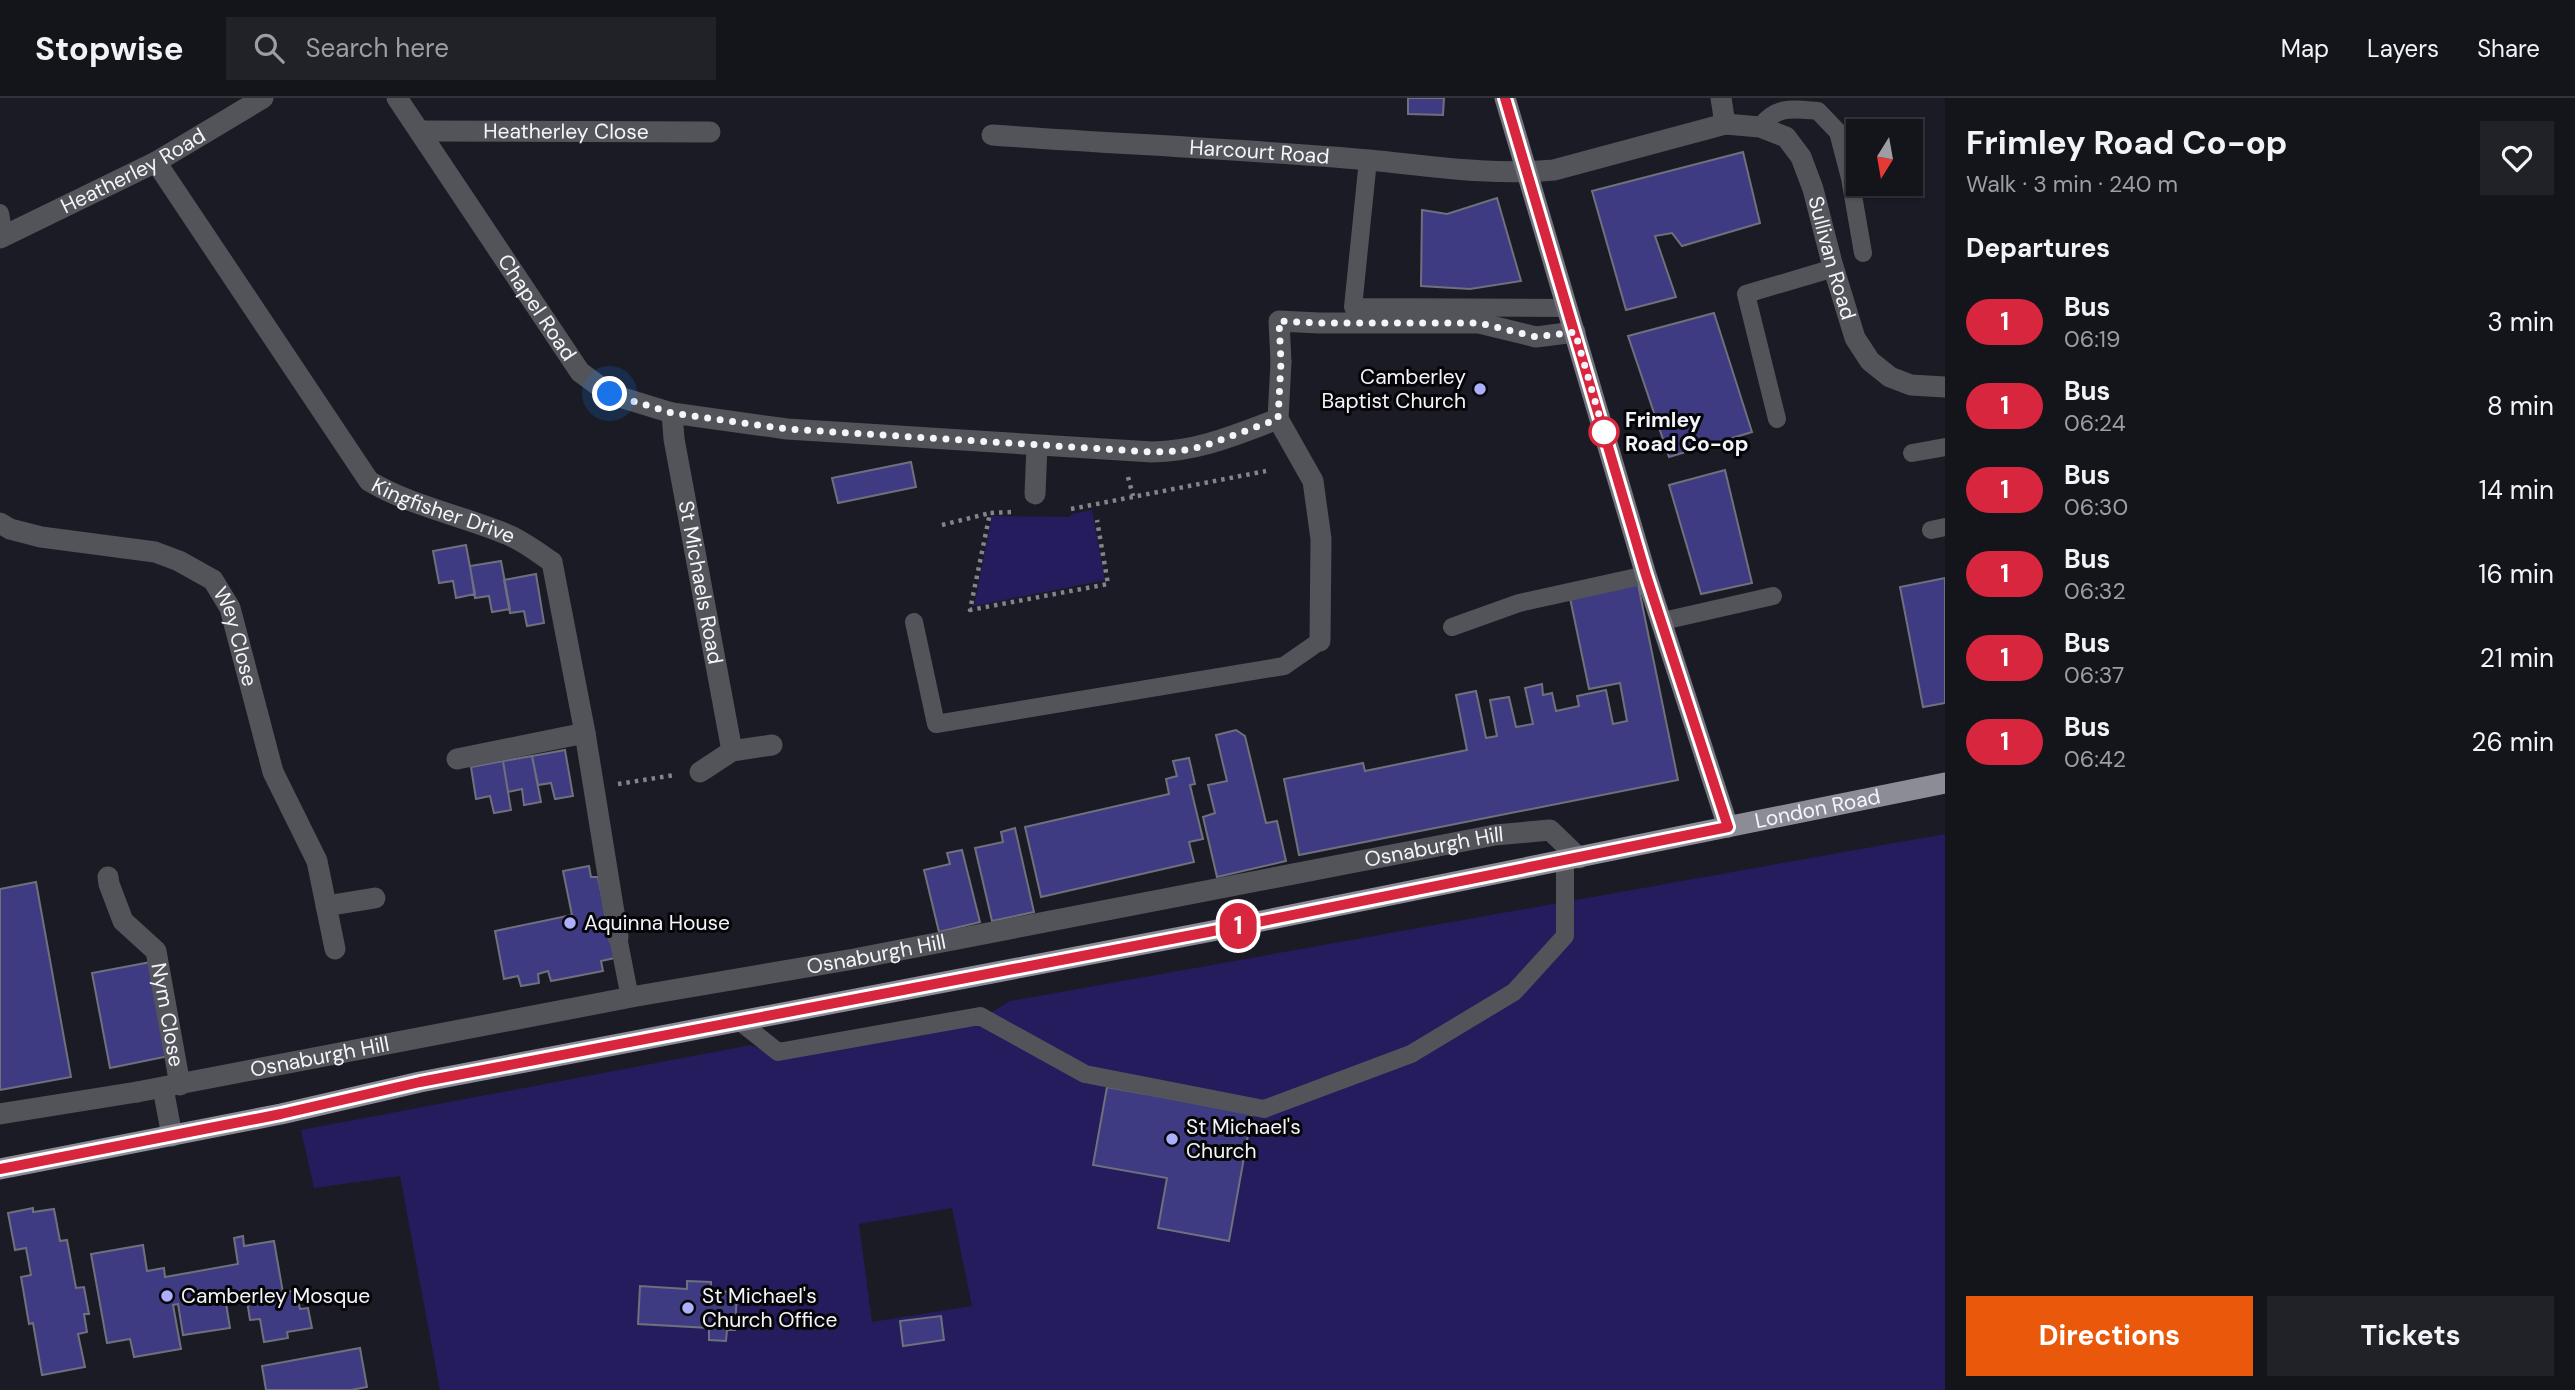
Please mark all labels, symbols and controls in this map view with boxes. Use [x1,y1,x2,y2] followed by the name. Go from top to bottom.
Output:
[226,17,716,80] search box
[35,27,184,70] text: Stopwise
[250,29,288,67] icon: search
[306,31,449,65] text: Search here
[2281,33,2329,64] text: Map
[2367,33,2439,64] text: Layers
[2477,33,2540,64] text: Share
[483,117,649,146] street label: Heatherley Close
[1846,119,1923,196] north arrow
[1846,119,1923,196] map controls
[1966,121,2287,164] text: Frimley Road Co-op
[2480,121,2554,195] button: heart
[56,122,211,220] street label: Heatherley Road
[1189,133,1330,171] street label: Harcourt Road
[1966,169,2178,199] text: Walk · 3 min · 240 m
[1801,193,1863,323] street label: Sullivan Road
[1966,231,2110,265] text: Departures
[491,249,583,366] street label: Chapel Road
[2064,290,2110,324] text: Bus
[2487,305,2554,339] text: 3 min
[2000,306,2009,337] text: 1
[2064,324,2120,354] text: 06:19
[1321,363,1466,415] place label: Camberley Baptist Church
[2064,374,2110,408] text: Bus
[592,376,627,411] your location
[1472,381,1488,397] marker: Camberley Baptist Church
[2487,389,2554,423] text: 8 min
[2000,390,2009,421] text: 1
[1625,406,1748,458] place label: Frimley Road Co-op
[2064,408,2126,438] text: 06:24
[1589,417,1619,447] marker: Frimley Road Co-op
[2064,458,2110,492] text: Bus
[367,471,519,550] street label: Kingfisher Drive
[2479,473,2554,507] text: 14 min
[2000,474,2009,505] text: 1
[2064,492,2128,522] text: 06:30
[672,498,730,667] street label: St Michaels Road
[2064,542,2110,576] text: Bus
[2478,557,2554,591] text: 16 min
[2000,558,2009,589] text: 1
[2064,576,2126,606] text: 06:32
[206,582,264,689] street label: Wey Close
[2064,626,2110,660] text: Bus
[2480,641,2554,675] text: 21 min
[2000,642,2009,673] text: 1
[2064,660,2124,690] text: 06:37
[2064,710,2110,744] text: Bus
[2471,725,2554,759] text: 26 min
[2000,726,2009,757] text: 1
[2064,744,2126,774] text: 06:42
[1752,782,1883,835] street label: London Road
[1362,820,1505,874] street label: Osnaburgh Hill
[1215,903,1261,949] line badge: 1
[584,909,730,937] place label: Aquinna House
[1234,910,1242,941] text: 1
[562,915,578,931] marker: Aquinna House
[804,928,948,981] street label: Osnaburgh Hill
[144,961,190,1069] street label: Nym Close
[248,1030,392,1084] street label: Osnaburgh Hill
[1186,1113,1301,1165] place label: St Michael's Church
[1164,1131,1180,1147] marker: St Michael's Church
[181,1282,370,1310] place label: Camberley Mosque
[702,1282,837,1334] place label: St Michael's Church Office
[159,1288,175,1304] marker: Camberley Mosque
[1966,1296,2253,1376] button: Directions
[2267,1296,2554,1376] button: Tickets
[680,1300,696,1316] marker: St Michael's Church Office

